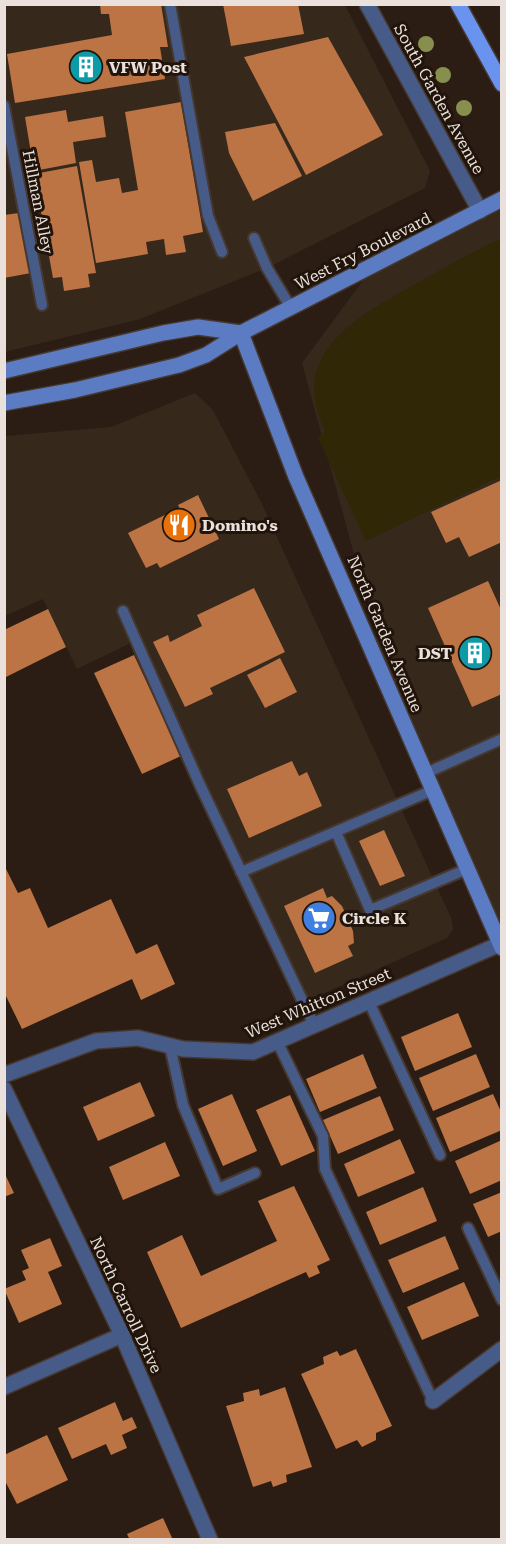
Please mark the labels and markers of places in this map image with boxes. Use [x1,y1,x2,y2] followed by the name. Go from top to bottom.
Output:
[68,49,104,85] building icon: VFW Post
[109,58,187,77] place label: VFW Post
[161,507,197,543] restaurant icon: Domino's
[202,516,278,535] place label: Domino's
[457,635,493,671] building icon: DST
[418,644,452,663] place label: DST
[301,900,337,936] supermarket icon: Circle K
[342,909,407,928] place label: Circle K

